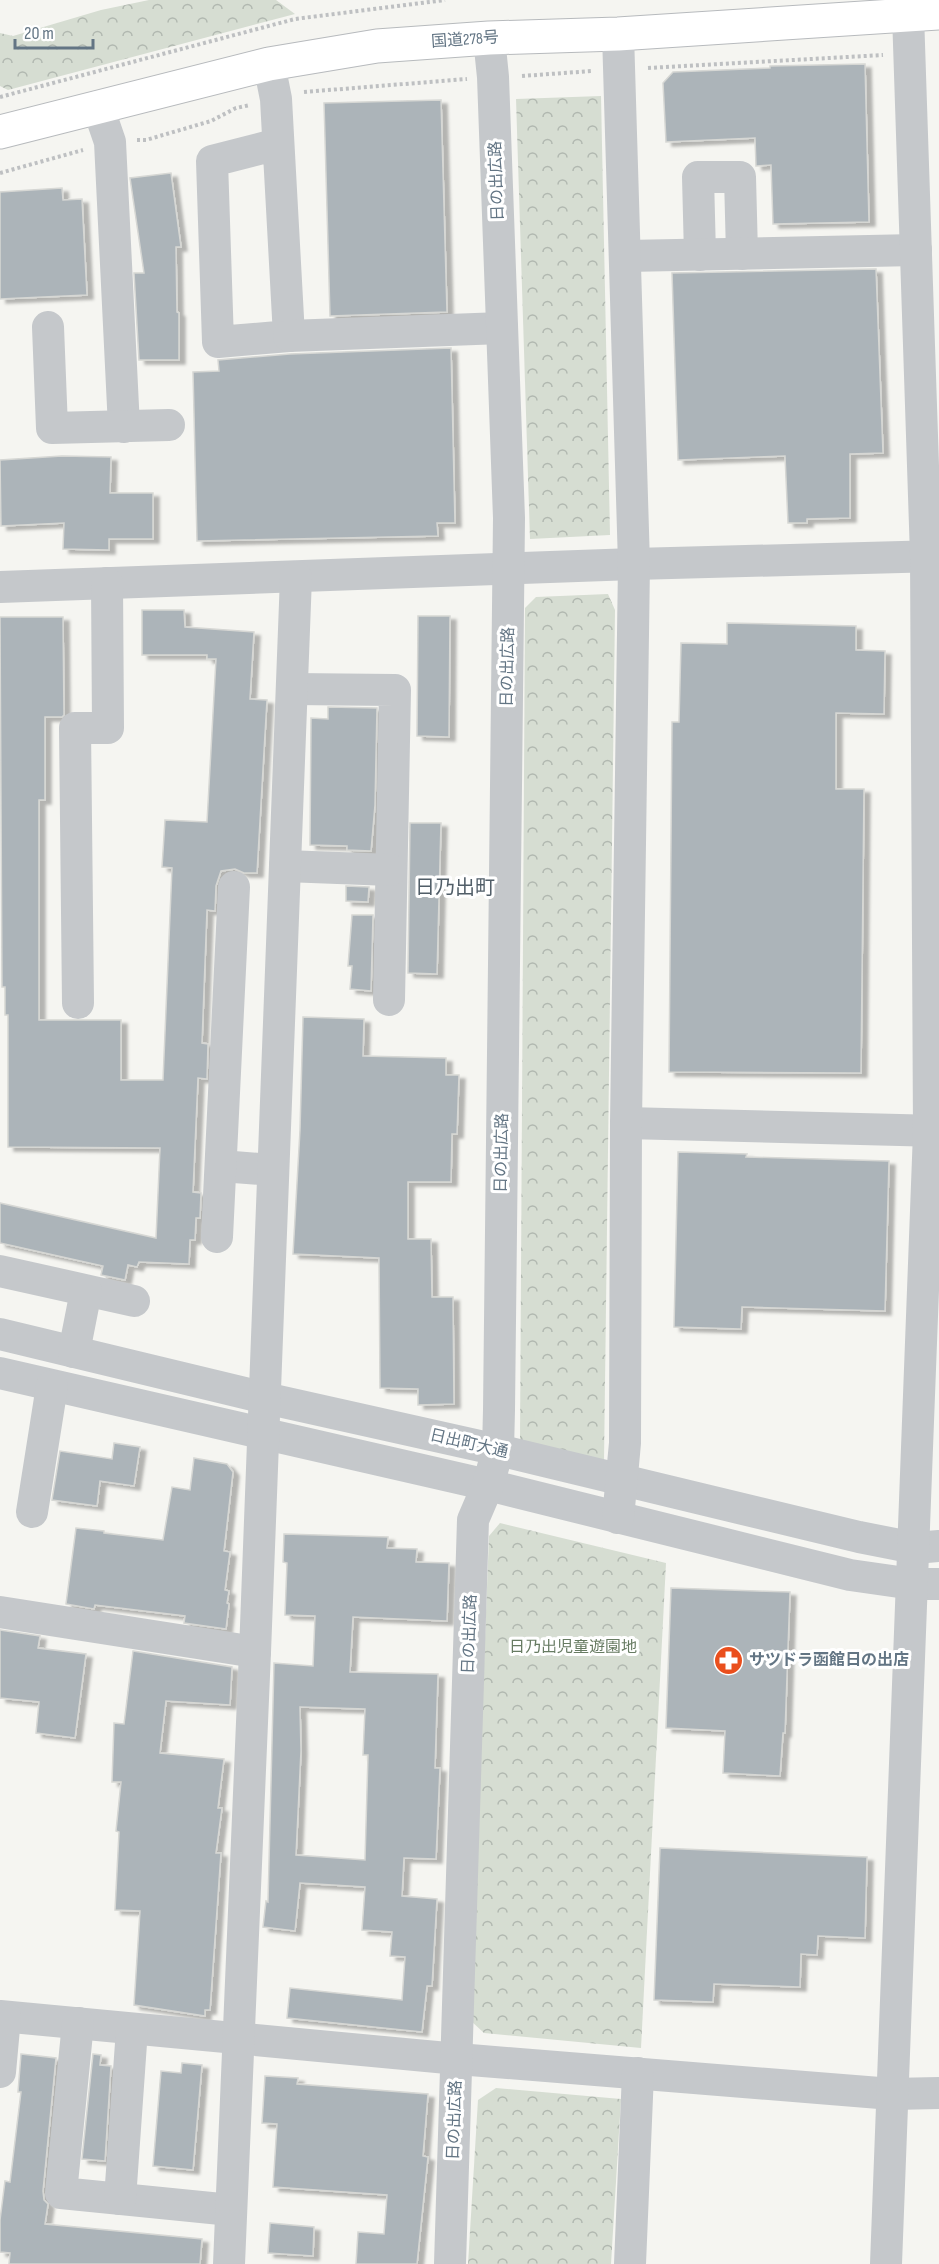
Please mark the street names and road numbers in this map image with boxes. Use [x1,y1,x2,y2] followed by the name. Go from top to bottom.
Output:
[430,28,500,52] street label: 国道278号
[486,141,508,221] street label: 日の出広路
[498,627,518,707] street label: 日の出広路
[492,1113,512,1193] street label: 日の出広路
[428,1426,510,1462] street label: 日出町大通
[459,1594,481,1674] street label: 日の出広路
[444,2080,466,2160] street label: 日の出広路

